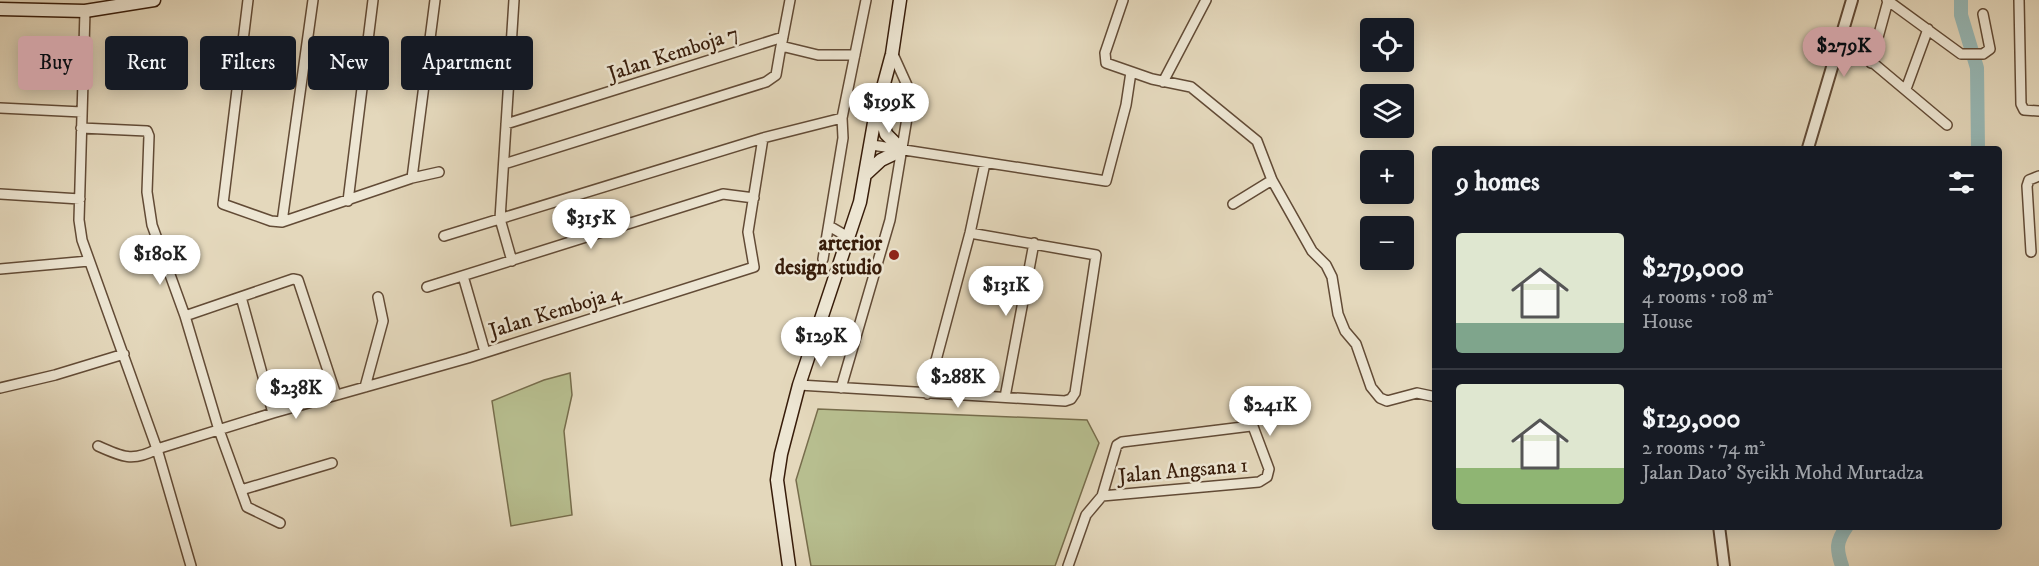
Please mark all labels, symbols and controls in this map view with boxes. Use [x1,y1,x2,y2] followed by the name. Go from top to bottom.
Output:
[1360,18,1414,270] map controls
[1360,18,1414,72] button: locate
[603,21,742,88] street label: Jalan Kemboja 7
[1802,27,1886,78] pin: $279K
[1817,34,1871,59] text: $279K
[18,36,93,90] chip: Buy
[105,36,188,90] chip: Rent
[200,36,296,90] chip: Filters
[308,36,389,90] chip: New
[401,36,533,90] chip: Apartment
[847,83,931,134] pin: $199K
[1360,84,1414,138] button: layers
[863,90,915,115] text: $199K
[1360,150,1414,204] button: +
[1456,166,1540,199] text: 9 homes
[1945,166,1978,199] icon: filters
[549,199,633,250] pin: $315K
[566,206,616,231] text: $315K
[1360,216,1414,270] button: −
[775,231,883,281] place label: arterior design studio
[118,235,202,286] pin: $180K
[133,242,187,267] text: $180K
[887,248,901,262] marker: arterior design studio
[1642,252,1744,285] text: $279,000
[1504,257,1576,329] icon: home
[964,266,1048,317] pin: $131K
[982,273,1030,298] text: $131K
[484,279,626,345] street label: Jalan Kemboja 4
[1642,285,1773,310] text: 4 rooms · 108 m²
[1642,310,1693,335] text: House
[779,317,863,368] pin: $129K
[795,324,847,349] text: $129K
[916,358,1000,409] pin: $288K
[931,365,985,390] text: $288K
[254,369,338,420] pin: $238K
[270,376,322,401] text: $238K
[1228,386,1312,437] pin: $241K
[1243,393,1297,418] text: $241K
[1642,403,1740,436] text: $129,000
[1504,408,1576,480] icon: home
[1642,436,1765,461] text: 2 rooms · 74 m²
[1115,452,1249,490] street label: Jalan Angsana 1
[1642,461,1924,486] text: Jalan Dato' Syeikh Mohd Murtadza

